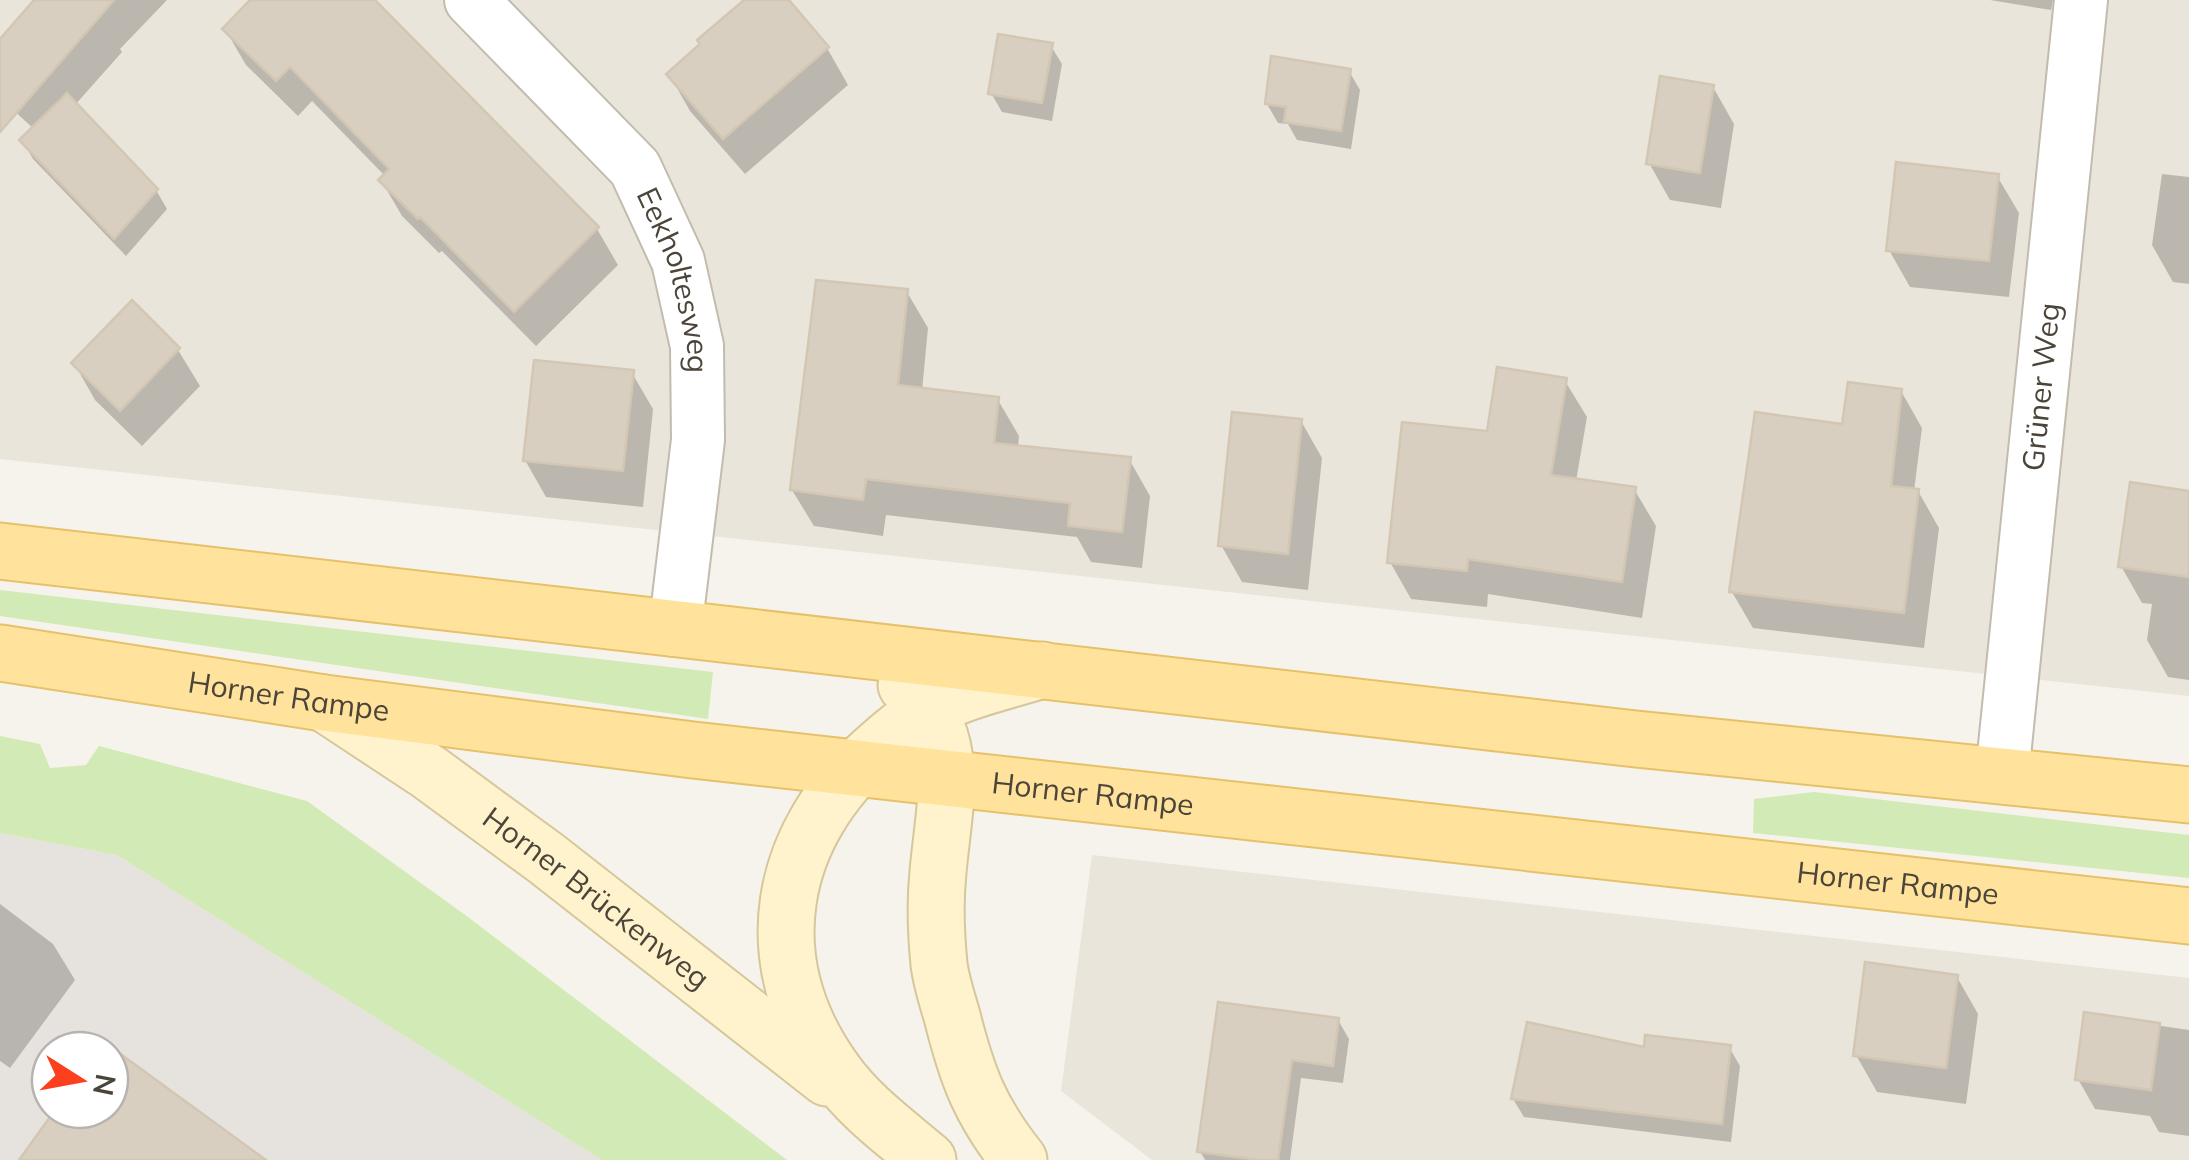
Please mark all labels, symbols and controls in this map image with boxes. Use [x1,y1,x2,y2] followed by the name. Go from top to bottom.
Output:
[629,181,717,373] street label: Eekholtesweg
[2013,301,2068,473] street label: Grüner Weg
[185,662,392,729] street label: Horner Rampe
[990,763,1196,823] street label: Horner Rampe
[476,798,718,997] street label: Horner Brückenweg
[1795,853,2001,913] street label: Horner Rampe
[30,1030,130,1130] north arrow
[86,1071,124,1099] text: N

